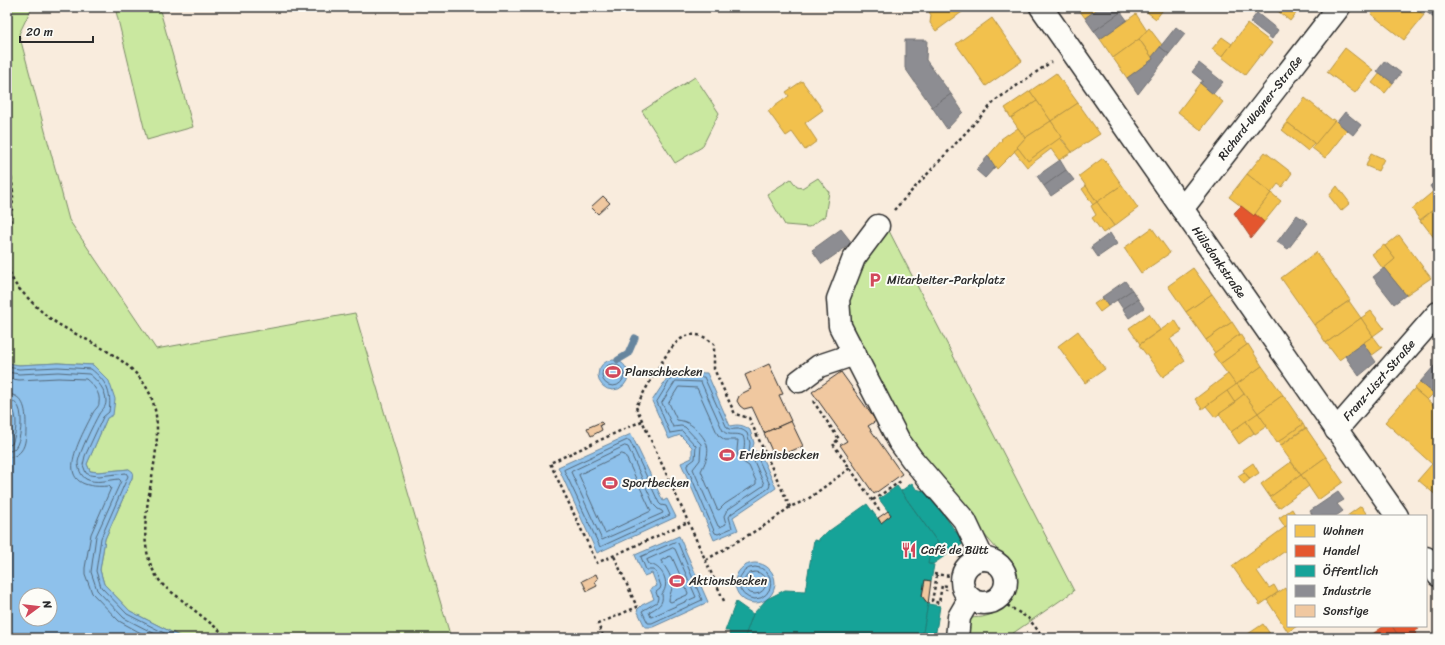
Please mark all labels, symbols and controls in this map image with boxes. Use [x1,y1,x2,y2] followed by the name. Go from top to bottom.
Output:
[20,18,93,44] scale bar
[26,21,53,43] text: 20 m
[1212,51,1308,165] street label: Richard-Wagner-Straße
[1186,221,1252,303] street label: Hülsdonkstraße
[887,269,1005,291] place label: Mitarbeiter-Parkplatz
[866,271,884,289] parking icon: Mitarbeiter-Parkplatz
[1337,334,1421,426] street label: Franz-Liszt-Straße
[625,361,703,383] place label: Planschbecken
[604,363,622,381] sports icon: Planschbecken
[739,444,820,466] place label: Erlebnisbecken
[718,446,736,464] sports icon: Erlebnisbecken
[622,472,690,494] place label: Sportbecken
[601,474,619,492] sports icon: Sportbecken
[1287,515,1427,627] legend
[1323,520,1364,542] text: Wohnen
[921,539,989,561] place label: Café de Bütt
[1323,540,1360,562] text: Handel
[900,541,918,559] restaurant icon: Café de Bütt
[1323,560,1378,582] text: Öffentlich
[688,570,768,592] place label: Aktionsbecken
[668,572,686,590] sports icon: Aktionsbecken
[1322,580,1371,602] text: Industrie
[18,587,58,627] north arrow
[37,597,57,611] text: N
[1323,600,1369,622] text: Sonstige

